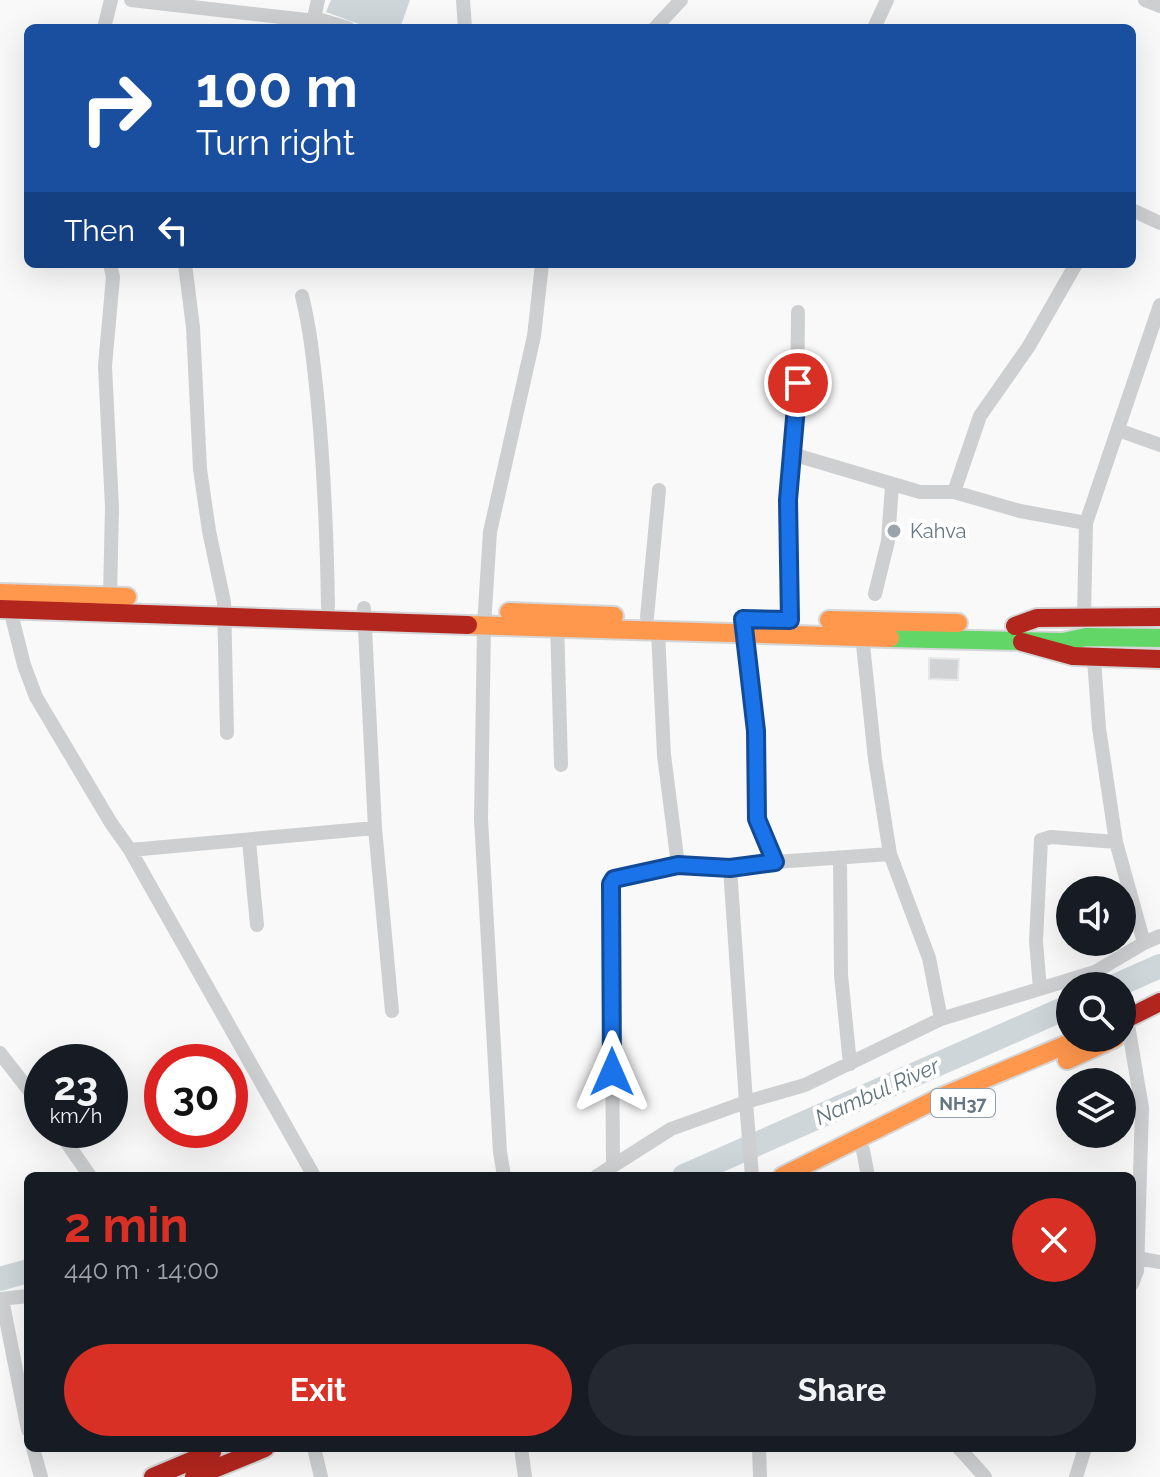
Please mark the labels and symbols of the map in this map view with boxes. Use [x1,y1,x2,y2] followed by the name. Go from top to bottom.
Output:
[764,349,832,417] pin
[910,519,966,543] place label: Kahva
[885,522,903,540] marker: Kahva
[570,1030,654,1114] position arrow
[144,1044,248,1148] speed limit sign: 30
[811,1051,944,1130] water label: Nambul River
[931,1089,995,1117] road number: NH37

